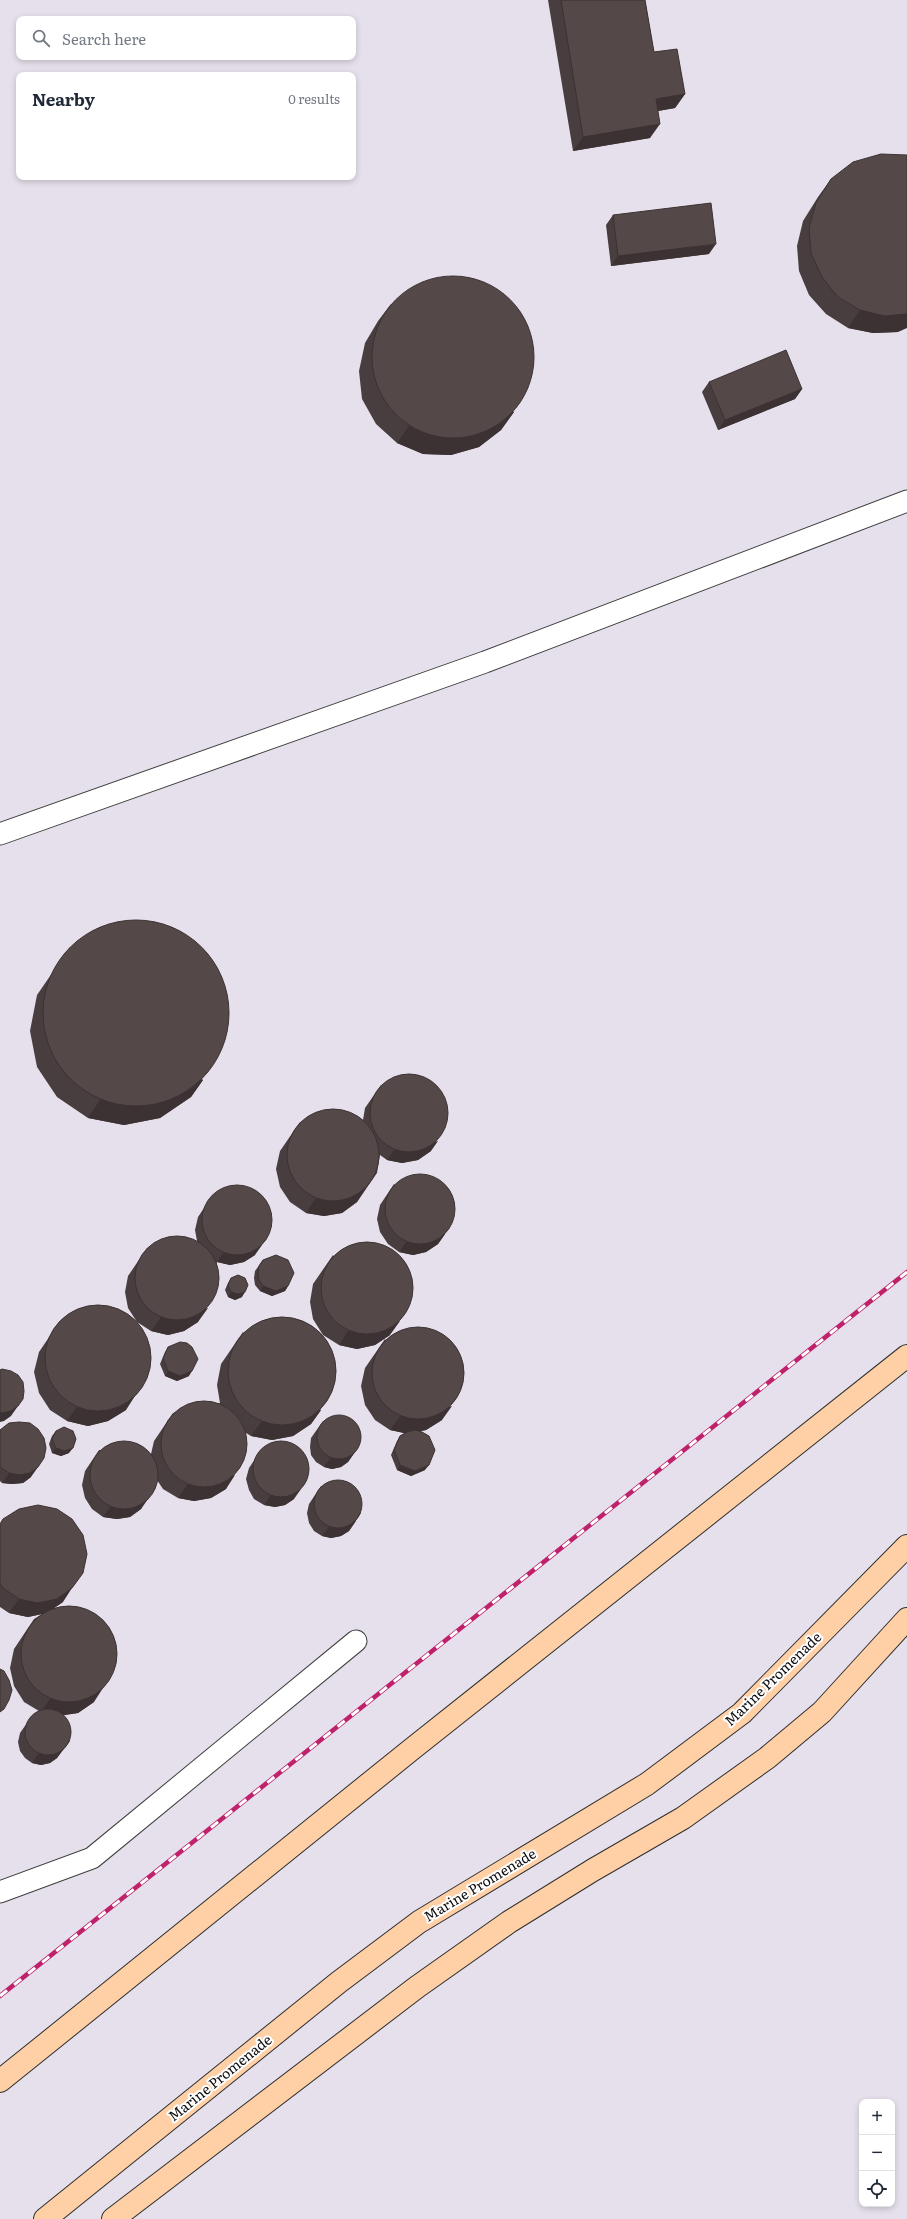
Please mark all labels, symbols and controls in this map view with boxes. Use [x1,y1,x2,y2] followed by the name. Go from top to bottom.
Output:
[16,16,356,60] search box
[30,27,52,49] icon: search
[62,27,146,50] text: Search here
[32,86,95,111] text: Nearby
[288,89,340,108] text: 0 results
[719,1627,825,1730] street label: Marine Promenade
[420,1843,539,1926] street label: Marine Promenade
[163,2029,275,2125] street label: Marine Promenade
[859,2099,895,2207] map controls
[859,2099,895,2135] button: +
[859,2135,895,2171] button: −
[859,2171,895,2207] button: locate

